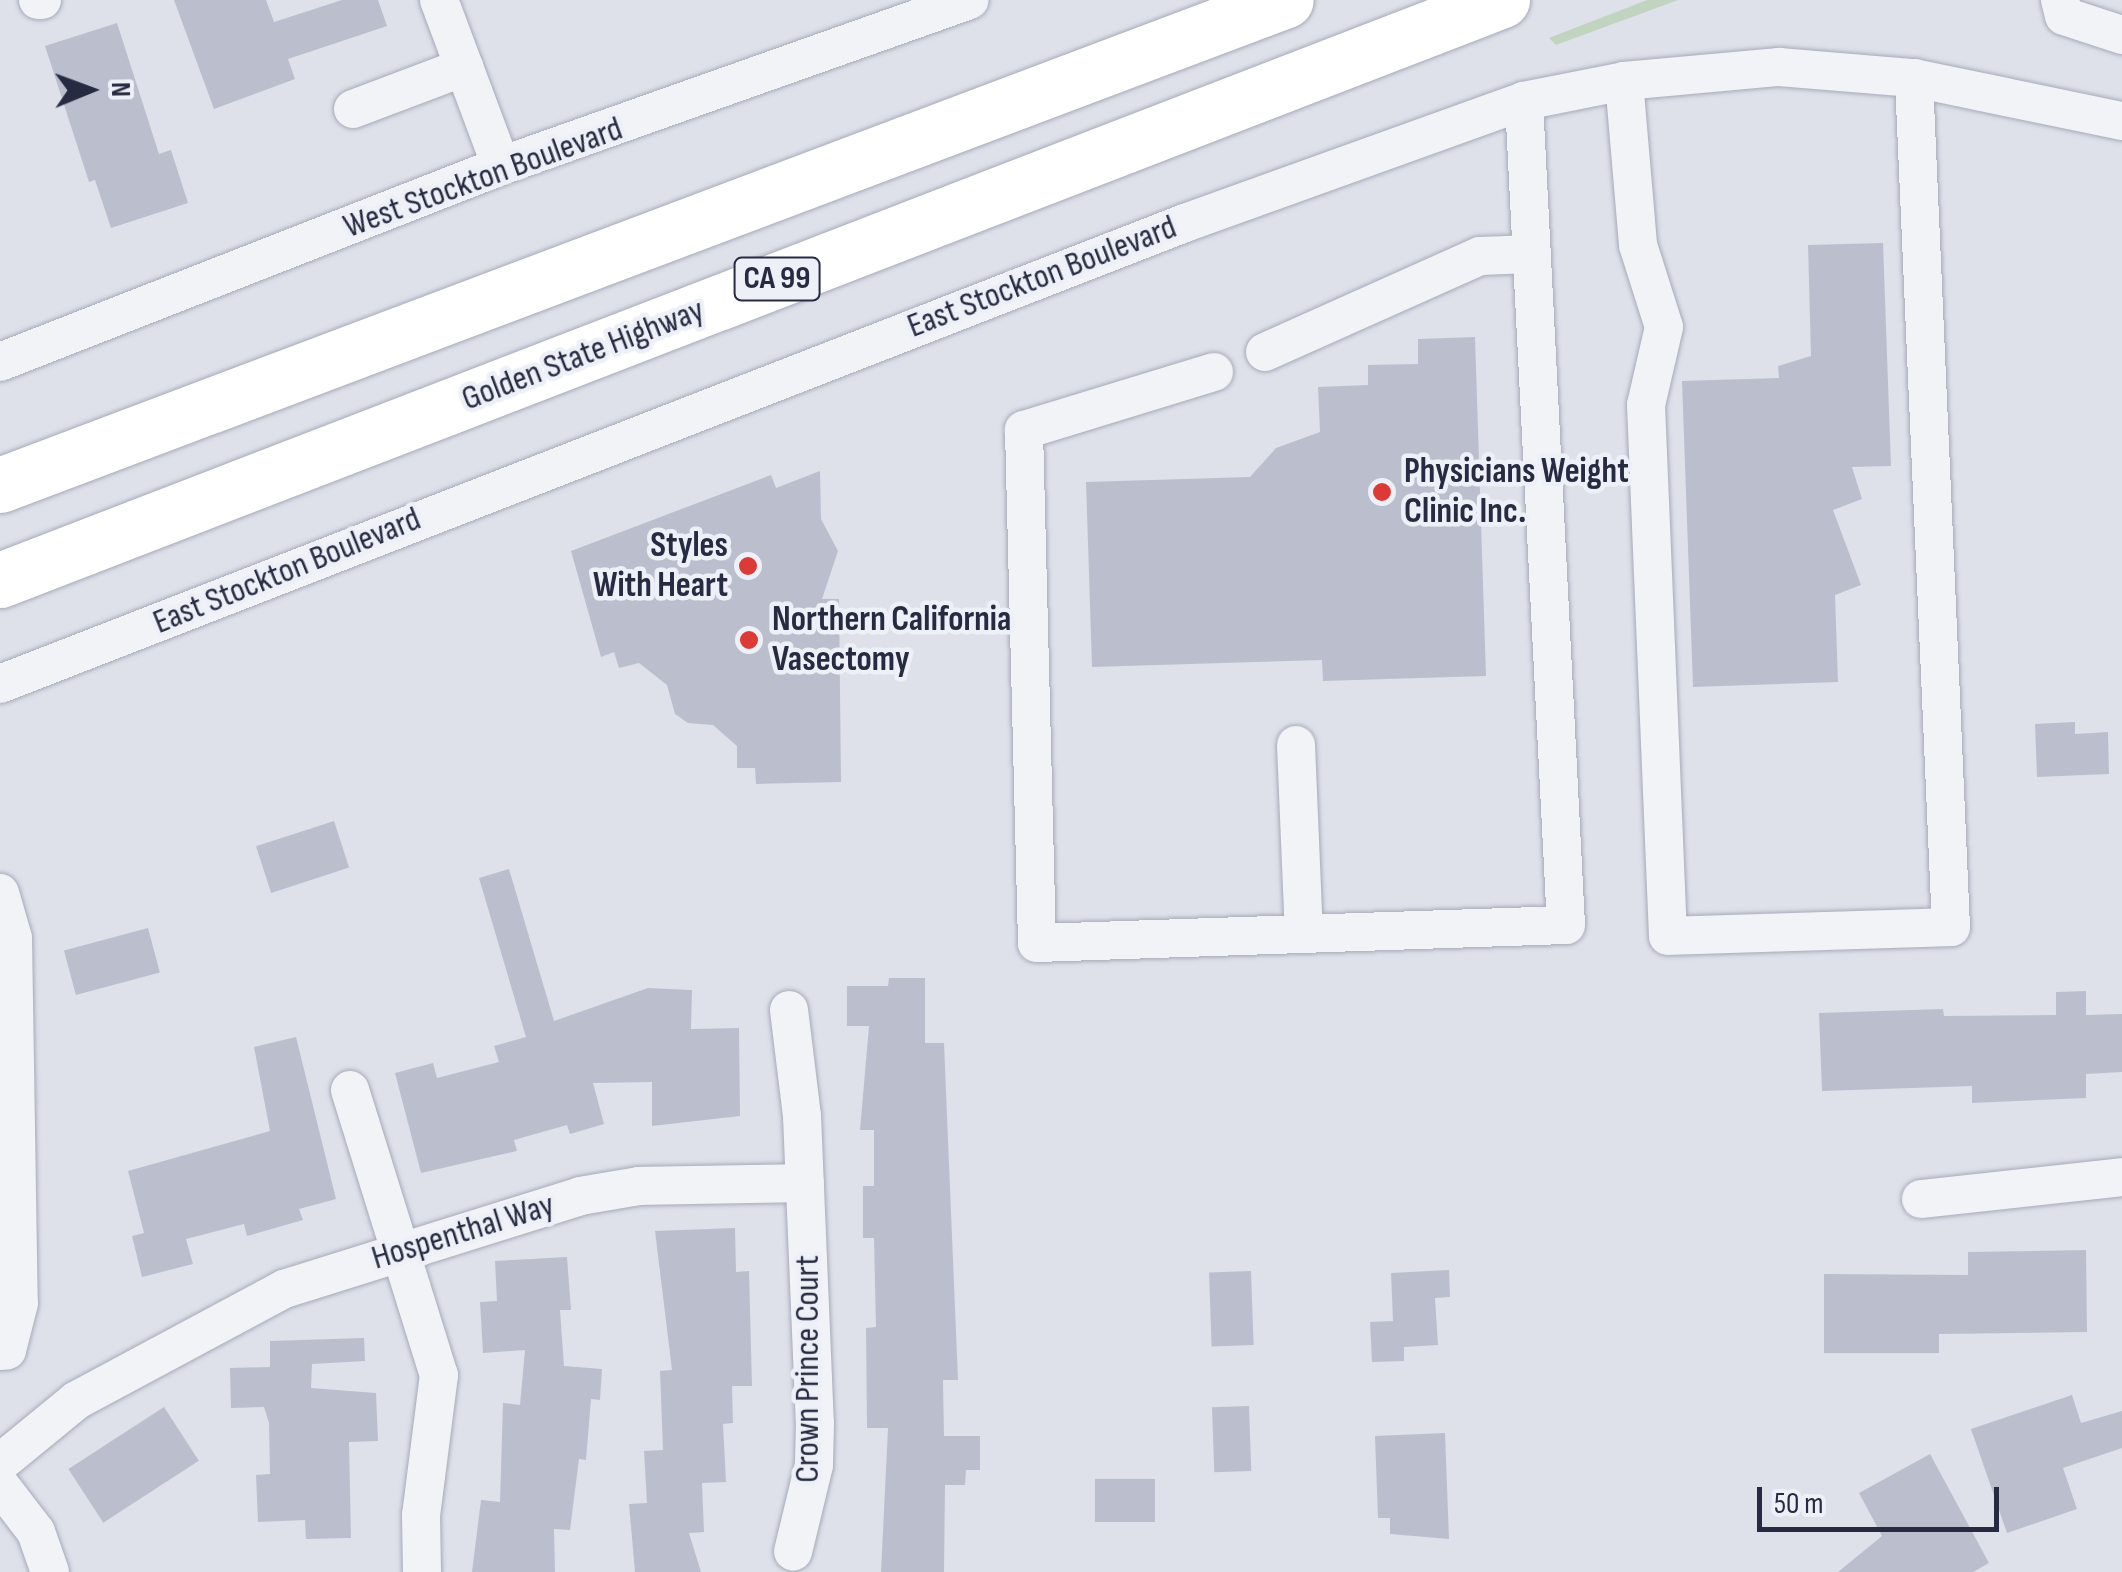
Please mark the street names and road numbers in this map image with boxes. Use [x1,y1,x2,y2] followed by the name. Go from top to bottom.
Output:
[338,108,628,248] street label: West Stockton Boulevard
[902,206,1182,348] street label: East Stockton Boulevard
[732,252,822,306] road number: CA 99
[456,290,710,420] street label: Golden State Highway
[147,498,427,644] street label: East Stockton Boulevard
[367,1184,559,1280] street label: Hospenthal Way
[787,1255,829,1483] street label: Crown Prince Court

